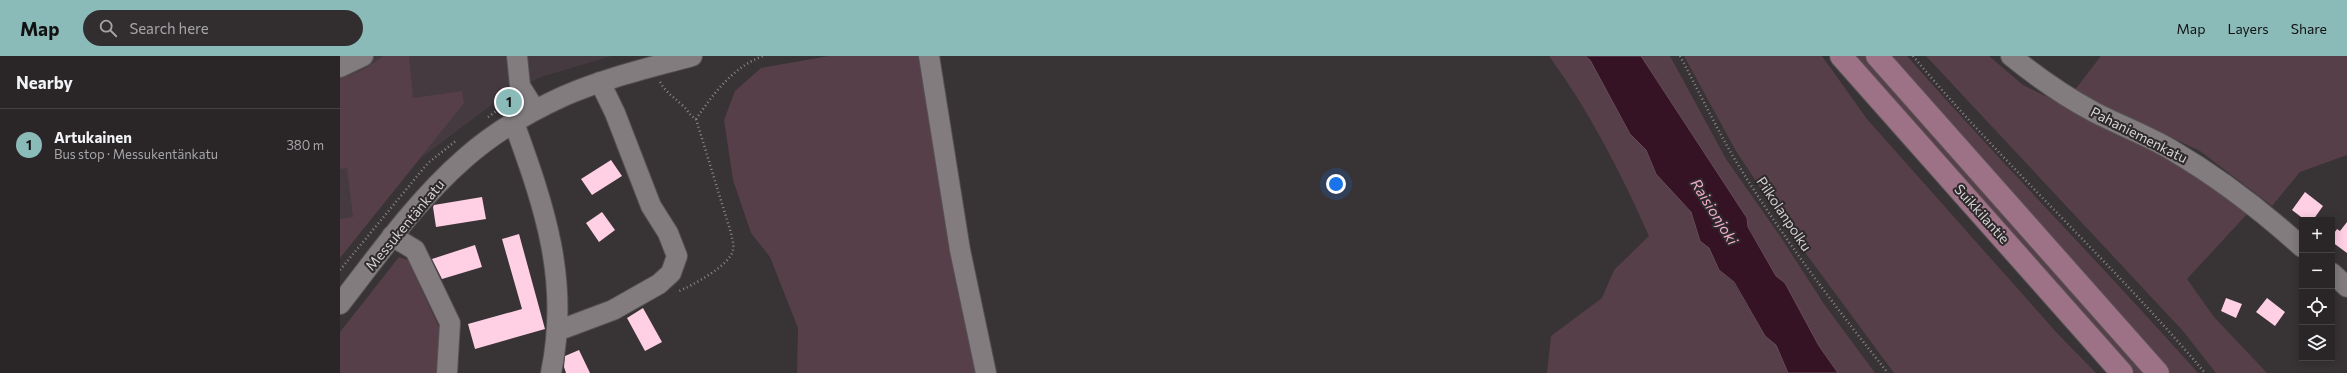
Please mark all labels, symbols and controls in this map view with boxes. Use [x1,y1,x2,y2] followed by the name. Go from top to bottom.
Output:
[83,10,363,46] search box
[20,17,59,40] text: Map
[97,17,119,39] icon: search
[129,19,209,37] text: Search here
[2177,20,2205,37] text: Map
[2227,20,2269,37] text: Layers
[2291,20,2327,37] text: Share
[16,72,73,93] text: Nearby
[496,87,522,117] pin: 1
[2088,103,2191,166] street label: Pahaniemenkatu
[54,128,132,146] text: Artukainen
[26,137,32,153] text: 1
[286,137,324,153] text: 380 m
[54,146,218,162] text: Bus stop · Messukentänkatu
[1753,173,1816,254] street label: Pilkolanpolku
[1326,174,1346,194] your location
[1687,175,1743,249] water label: Raisionjoki
[362,176,448,274] street label: Messukentänkatu
[1951,180,2013,247] street label: Suikkilantie
[2299,217,2335,361] map controls
[2299,217,2335,253] button: +
[2299,253,2335,289] button: −
[2299,289,2335,325] button: locate
[2299,325,2335,361] button: layers

